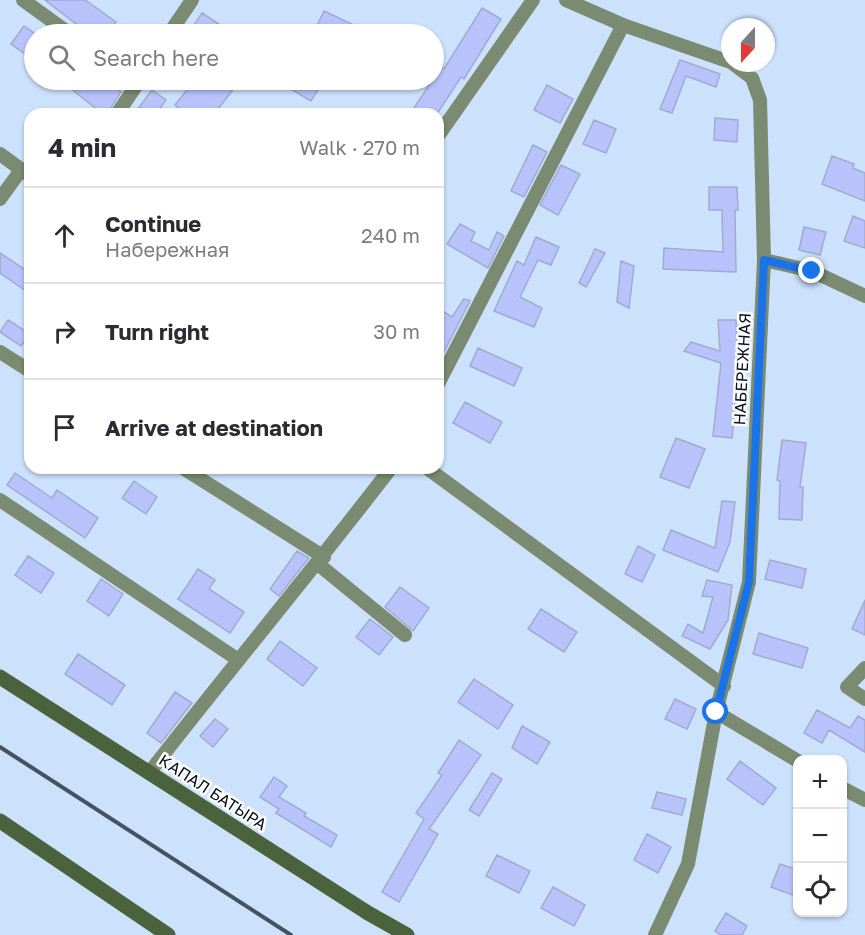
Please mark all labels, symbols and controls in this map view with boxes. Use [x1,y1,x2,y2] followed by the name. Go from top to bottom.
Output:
[721,18,775,72] north arrow
[24,24,444,90] search box
[45,41,78,74] icon: search
[93,44,219,71] text: Search here
[48,132,116,163] text: 4 min
[299,135,420,159] text: Walk · 270 m
[105,210,201,237] text: Continue
[48,219,81,252] icon: ahead
[361,223,420,247] text: 240 m
[105,237,229,261] text: Набережная
[798,257,824,283] route end
[729,312,755,426] street label: НАБЕРЕЖНАЯ
[48,315,81,348] icon: right
[105,318,209,345] text: Turn right
[373,319,420,343] text: 30 m
[48,411,81,444] icon: arrive
[105,414,323,441] text: Arrive at destination
[702,698,728,724] route start
[155,750,271,834] street label: КАПАЛ БАТЫРА
[793,755,847,917] map controls
[793,755,847,809] button: +
[793,809,847,863] button: −
[793,863,847,917] button: locate

